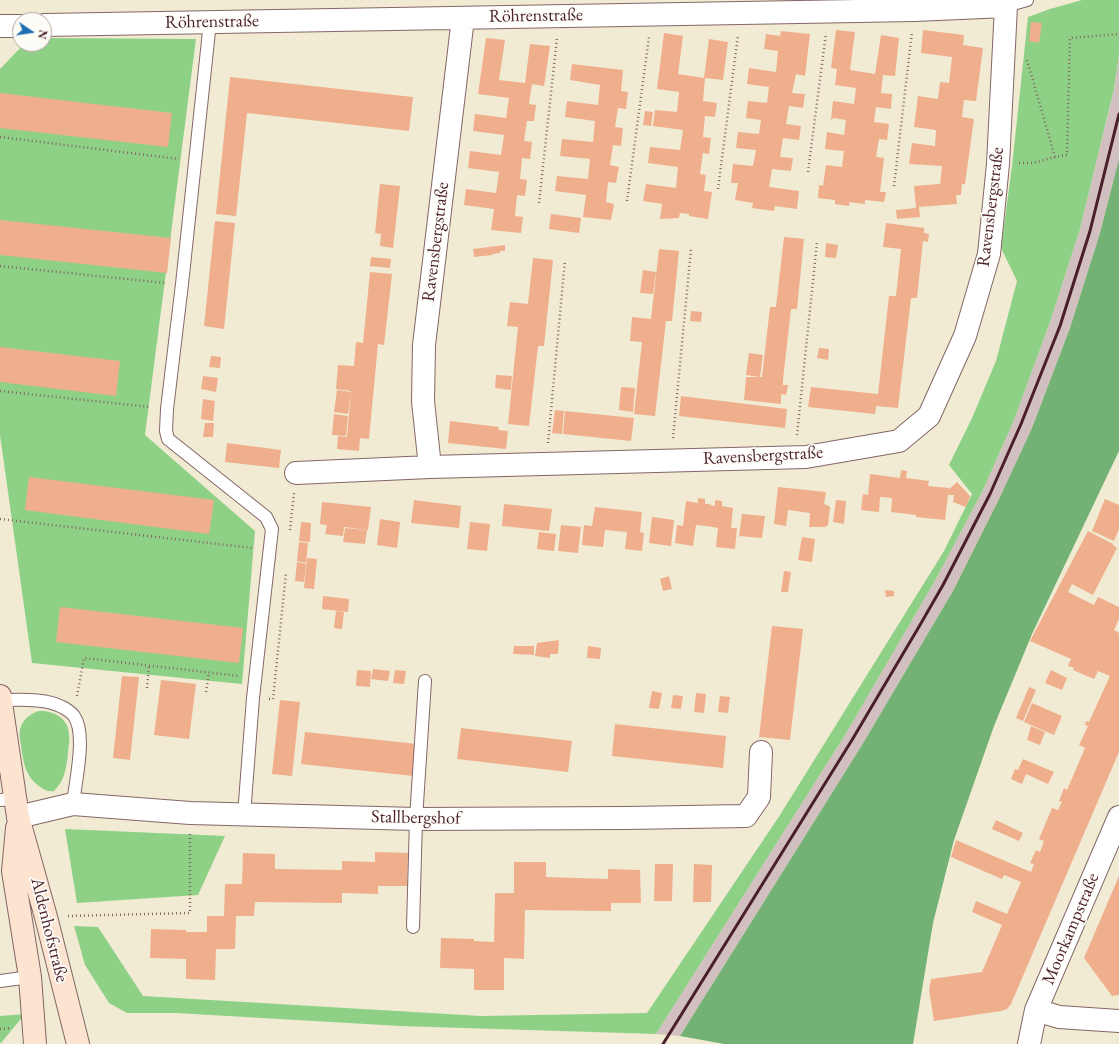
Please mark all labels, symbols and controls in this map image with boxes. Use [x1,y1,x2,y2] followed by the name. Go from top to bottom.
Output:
[489,4,583,28] street label: Röhrenstraße
[165,10,259,34] street label: Röhrenstraße
[12,12,52,52] north arrow
[35,29,51,40] text: N
[973,146,1009,268] street label: Ravensbergstraße
[418,181,454,303] street label: Ravensbergstraße
[702,442,824,470] street label: Ravensbergstraße
[371,806,461,830] street label: Stallbergshof
[1038,870,1104,988] street label: Moorkampstraße
[26,875,72,985] street label: Aldenhofstraße

